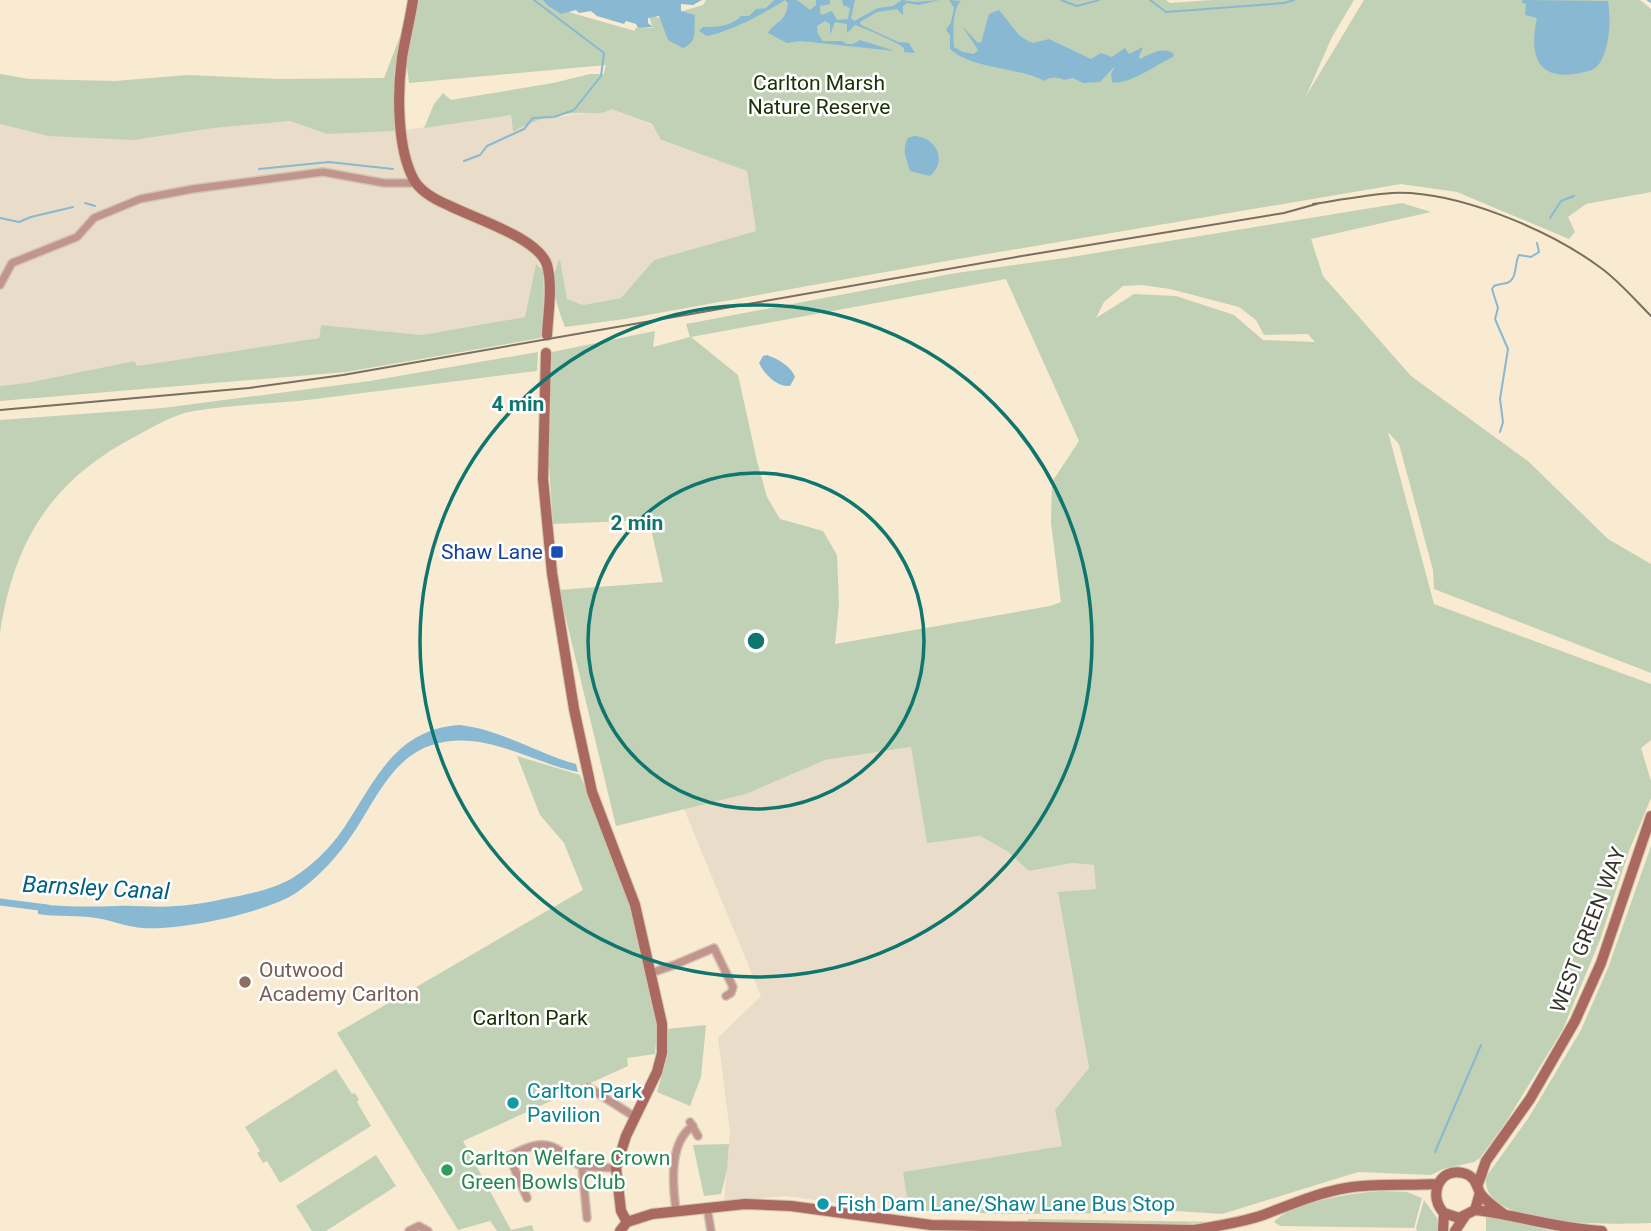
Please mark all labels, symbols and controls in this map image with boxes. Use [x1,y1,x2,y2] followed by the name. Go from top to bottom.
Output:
[748,71,890,119] park label: Carlton Marsh Nature Reserve
[492,392,544,416] text: 4 min
[611,511,663,535] text: 2 min
[441,540,543,564] place label: Shaw Lane
[549,544,565,560] marker: Shaw Lane
[744,629,768,653] centre of rings
[1545,844,1631,1016] street label: WEST GREEN WAY
[22,871,171,905] water label: Barnsley Canal
[259,958,419,1006] place label: Outwood Academy Carlton
[237,974,253,990] marker: Outwood Academy Carlton
[472,1006,588,1030] park label: Carlton Park
[527,1079,642,1127] place label: Carlton Park Pavilion
[505,1095,521,1111] marker: Carlton Park Pavilion
[461,1146,670,1194] place label: Carlton Welfare Crown Green Bowls Club
[439,1162,455,1178] marker: Carlton Welfare Crown Green Bowls Club
[837,1192,1175,1216] place label: Fish Dam Lane/Shaw Lane Bus Stop
[815,1196,831,1212] marker: Fish Dam Lane/Shaw Lane Bus Stop

